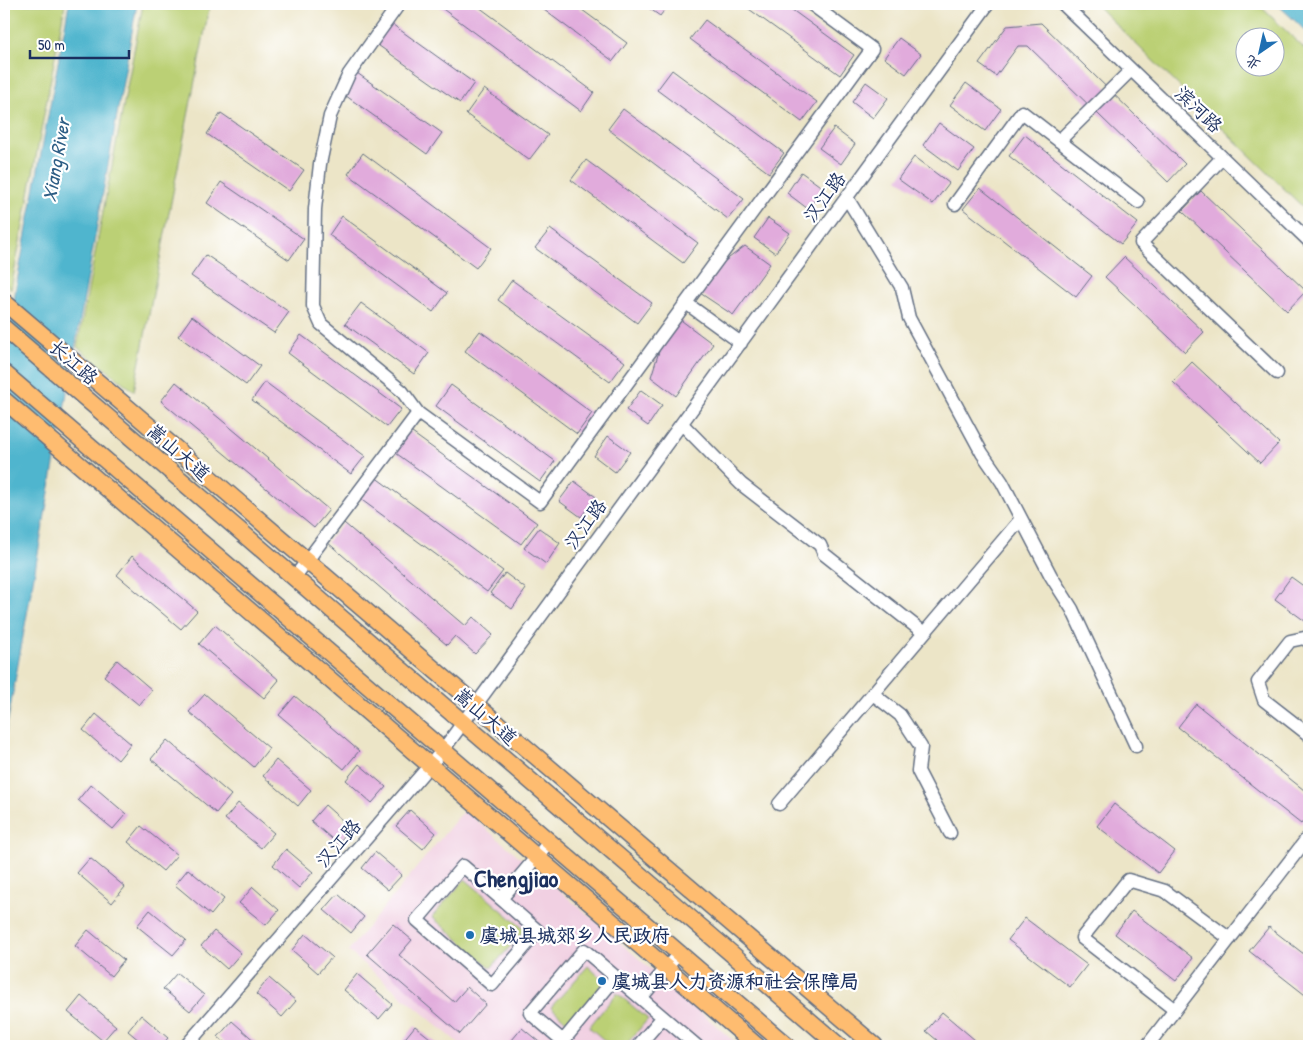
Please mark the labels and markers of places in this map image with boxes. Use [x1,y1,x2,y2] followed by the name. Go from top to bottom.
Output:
[480,922,670,948] place label: 虞城县城郊乡人民政府
[464,929,476,941] marker: 虞城县城郊乡人民政府
[612,968,859,994] place label: 虞城县人力资源和社会保障局
[596,975,608,987] marker: 虞城县人力资源和社会保障局

